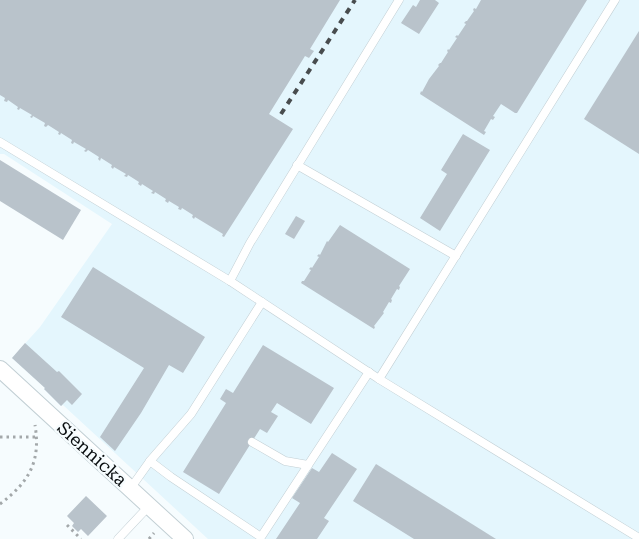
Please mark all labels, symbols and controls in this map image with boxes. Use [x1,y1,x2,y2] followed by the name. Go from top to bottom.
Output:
[53,417,132,490] street label: Siennicka

